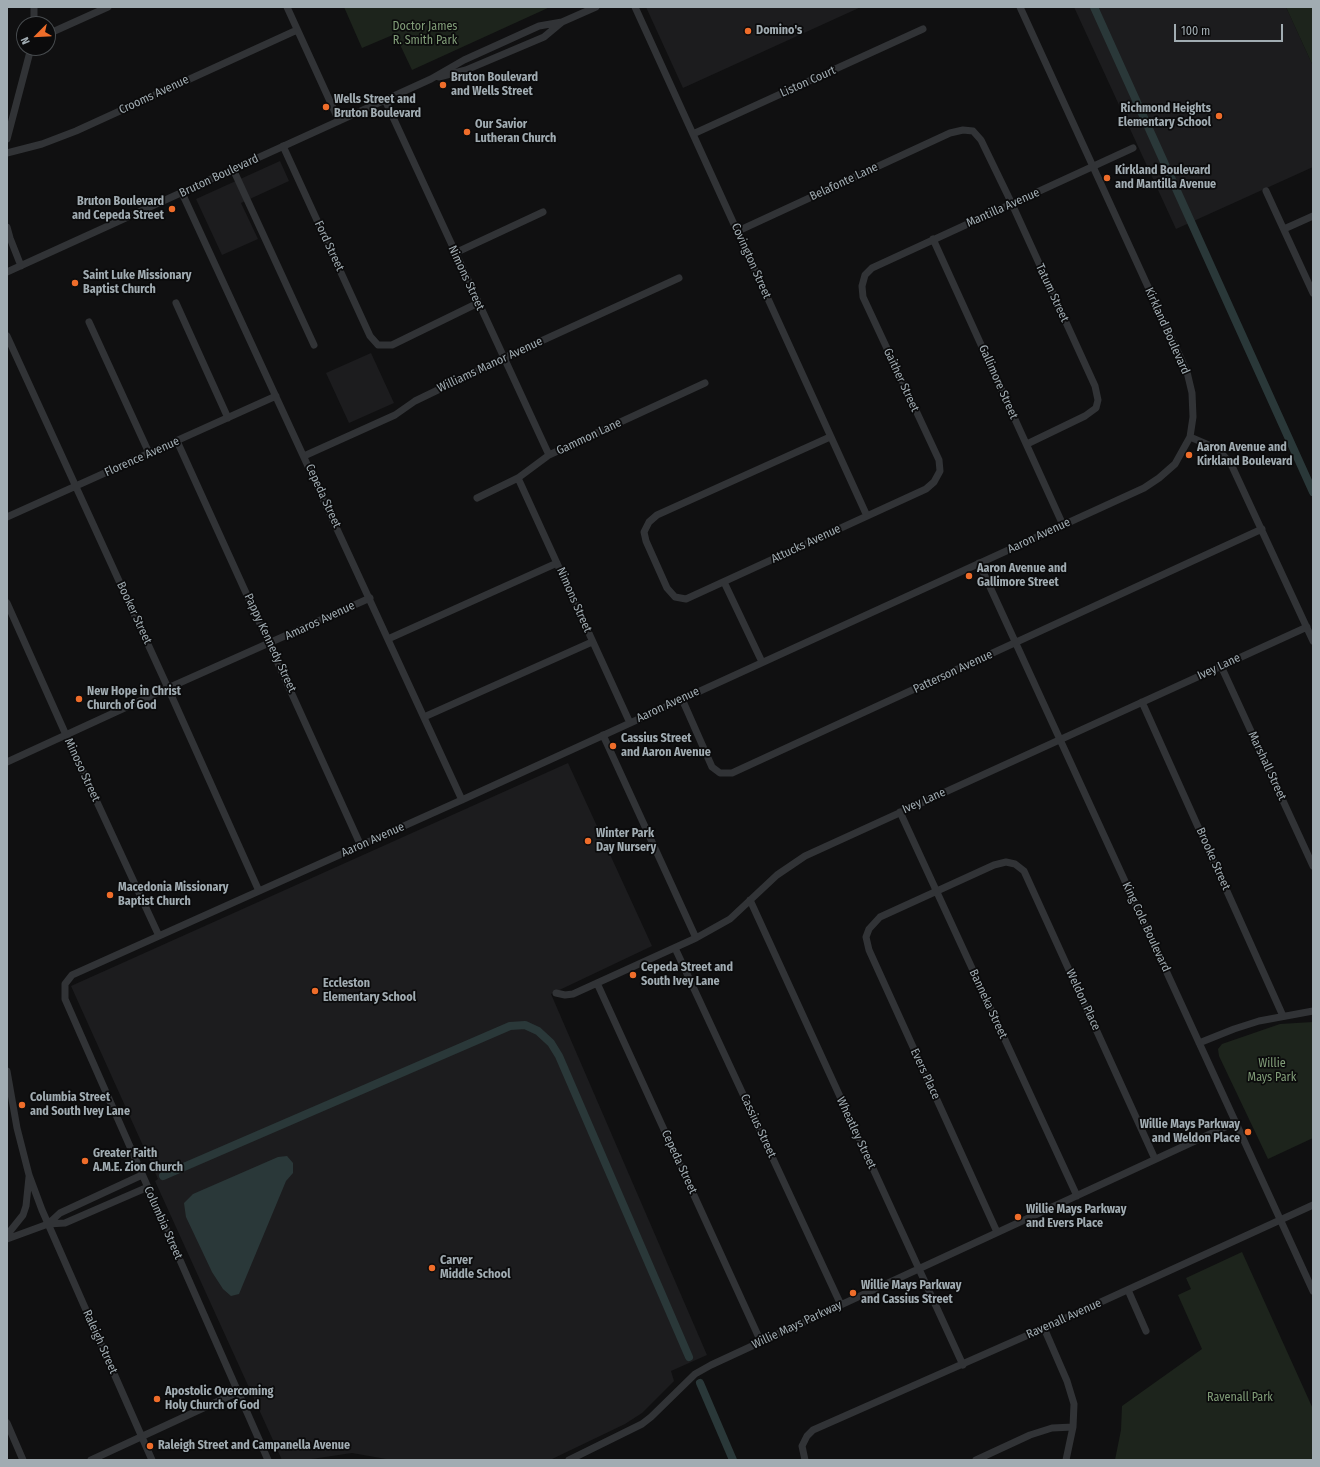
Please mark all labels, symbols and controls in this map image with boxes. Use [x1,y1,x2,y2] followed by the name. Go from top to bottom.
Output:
[16,16,56,56] north arrow
[1176,16,1285,42] scale bar
[393,20,457,48] park label: Doctor James R. Smith Park
[756,24,802,38] place label: Domino's
[1181,24,1210,38] text: 100 m
[743,26,753,36] marker: Domino's
[18,35,33,46] text: N
[778,63,838,101] street label: Liston Court
[451,71,538,99] place label: Bruton Boulevard and Wells Street
[117,72,191,118] street label: Crooms Avenue
[438,80,448,90] marker: Bruton Boulevard and Wells Street
[334,93,421,121] place label: Wells Street and Bruton Boulevard
[321,102,331,112] marker: Wells Street and Bruton Boulevard
[1118,102,1211,130] place label: Richmond Heights Elementary School
[1214,111,1224,121] marker: Richmond Heights Elementary School
[475,118,556,146] place label: Our Savior Lutheran Church
[462,127,472,137] marker: Our Savior Lutheran Church
[177,151,261,201] street label: Bruton Boulevard
[808,160,880,204] street label: Belafonte Lane
[1115,164,1216,192] place label: Kirkland Boulevard and Mantilla Avenue
[1102,173,1112,183] marker: Kirkland Boulevard and Mantilla Avenue
[964,185,1042,231] street label: Mantilla Avenue
[72,195,164,223] place label: Bruton Boulevard and Cepeda Street
[167,204,177,214] marker: Bruton Boulevard and Cepeda Street
[311,219,347,273] street label: Ford Street
[728,221,774,301] street label: Covington Street
[445,243,487,313] street label: Nimons Street
[1032,262,1072,324] street label: Tatum Street
[83,269,192,297] place label: Saint Luke Missionary Baptist Church
[70,278,80,288] marker: Saint Luke Missionary Baptist Church
[1141,286,1193,376] street label: Kirkland Boulevard
[435,334,545,396] street label: Williams Manor Avenue
[975,343,1021,421] street label: Gallimore Street
[880,346,922,414] street label: Gaither Street
[554,416,624,458] street label: Gammon Lane
[102,434,182,480] street label: Florence Avenue
[1197,441,1293,469] place label: Aaron Avenue and Kirkland Boulevard
[1184,450,1194,460] marker: Aaron Avenue and Kirkland Boulevard
[302,462,344,530] street label: Cepeda Street
[1005,515,1073,557] street label: Aaron Avenue
[769,522,843,566] street label: Attucks Avenue
[977,562,1067,590] place label: Aaron Avenue and Gallimore Street
[553,565,595,635] street label: Nimons Street
[964,571,974,581] marker: Aaron Avenue and Gallimore Street
[113,580,155,646] street label: Booker Street
[241,591,299,695] street label: Pappy Kennedy Street
[283,599,357,643] street label: Amaros Avenue
[911,647,995,697] street label: Patterson Avenue
[1195,651,1243,683] street label: Ivey Lane
[634,684,702,726] street label: Aaron Avenue
[87,685,181,713] place label: New Hope in Christ Church of God
[74,694,84,704] marker: New Hope in Christ Church of God
[1245,729,1289,803] street label: Marshall Street
[621,732,711,760] place label: Cassius Street and Aaron Avenue
[61,736,103,804] street label: Minoso Street
[608,741,618,751] marker: Cassius Street and Aaron Avenue
[900,785,948,817] street label: Ivey Lane
[339,820,407,860] street label: Aaron Avenue
[1193,826,1233,892] street label: Brooke Street
[596,827,656,855] place label: Winter Park Day Nursery
[583,836,593,846] marker: Winter Park Day Nursery
[1119,880,1173,974] street label: King Cole Boulevard
[118,881,229,909] place label: Macedonia Missionary Baptist Church
[105,890,115,900] marker: Macedonia Missionary Baptist Church
[641,961,733,989] place label: Cepeda Street and South Ivey Lane
[966,967,1010,1041] street label: Banneka Street
[1063,967,1103,1033] street label: Weldon Place
[628,970,638,980] marker: Cepeda Street and South Ivey Lane
[323,977,416,1005] place label: Eccleston Elementary School
[310,986,320,996] marker: Eccleston Elementary School
[907,1046,943,1102] street label: Evers Place
[1248,1057,1296,1085] park label: Willie Mays Park
[30,1091,130,1119] place label: Columbia Street and South Ivey Lane
[737,1092,779,1160] street label: Cassius Street
[833,1095,879,1171] street label: Wheatley Street
[17,1100,27,1110] marker: Columbia Street and South Ivey Lane
[1140,1118,1240,1146] place label: Willie Mays Parkway and Weldon Place
[1243,1127,1253,1137] marker: Willie Mays Parkway and Weldon Place
[658,1128,700,1196] street label: Cepeda Street
[93,1147,183,1175] place label: Greater Faith A.M.E. Zion Church
[80,1156,90,1166] marker: Greater Faith A.M.E. Zion Church
[140,1184,186,1262] street label: Columbia Street
[1026,1203,1126,1231] place label: Willie Mays Parkway and Evers Place
[1013,1212,1023,1222] marker: Willie Mays Parkway and Evers Place
[440,1254,510,1282] place label: Carver Middle School
[427,1263,437,1273] marker: Carver Middle School
[861,1279,961,1307] place label: Willie Mays Parkway and Cassius Street
[848,1288,858,1298] marker: Willie Mays Parkway and Cassius Street
[1024,1296,1104,1342] street label: Ravenall Avenue
[750,1298,844,1352] street label: Willie Mays Parkway
[79,1308,121,1376] street label: Raleigh Street
[165,1385,273,1413] place label: Apostolic Overcoming Holy Church of God
[1207,1391,1273,1405] park label: Ravenall Park
[152,1394,162,1404] marker: Apostolic Overcoming Holy Church of God
[158,1439,350,1453] place label: Raleigh Street and Campanella Avenue
[145,1441,155,1451] marker: Raleigh Street and Campanella Avenue

